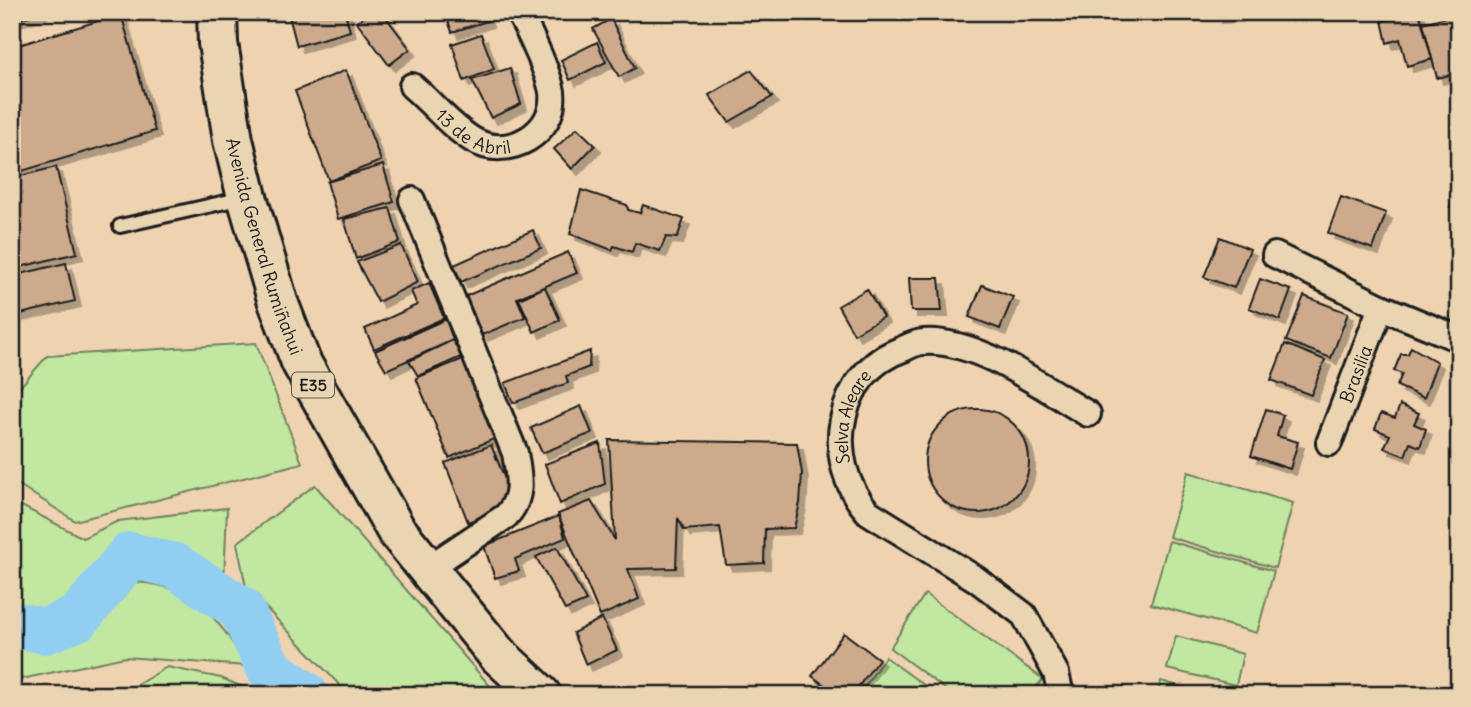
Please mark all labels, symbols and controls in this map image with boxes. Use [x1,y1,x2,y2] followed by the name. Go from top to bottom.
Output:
[431,104,513,159] street label: 13 de Abril
[221,135,309,358] street label: Avenida General Rumiñahui
[1334,342,1377,406] street label: Brasilia
[829,364,876,466] street label: Selva Alegre
[292,372,334,398] road number: E35

